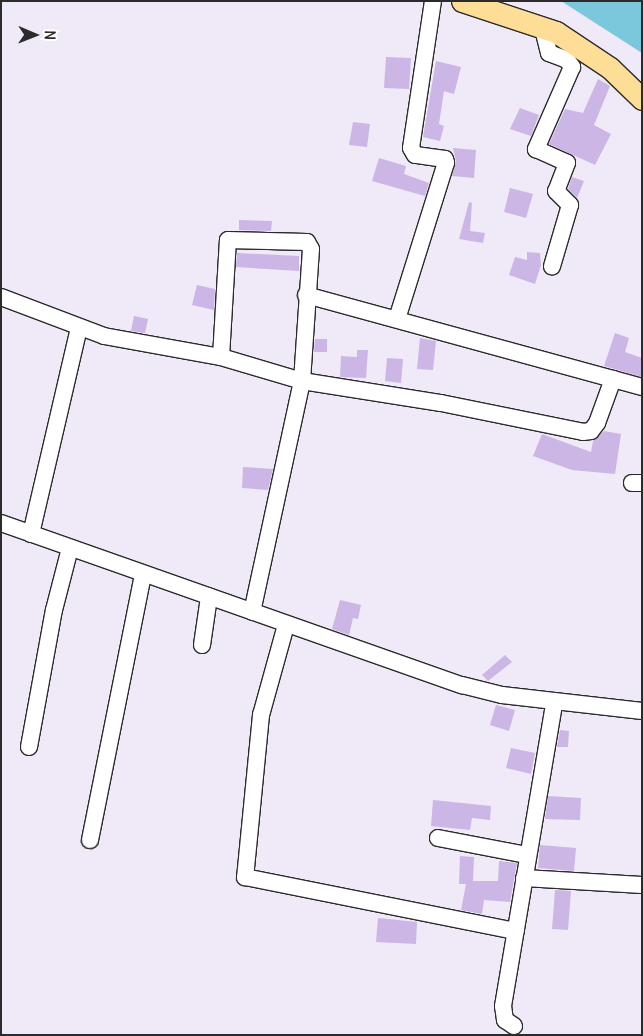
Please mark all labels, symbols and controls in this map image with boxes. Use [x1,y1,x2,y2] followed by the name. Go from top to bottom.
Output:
[10,10,60,60] north arrow
[41,30,59,40] text: N

